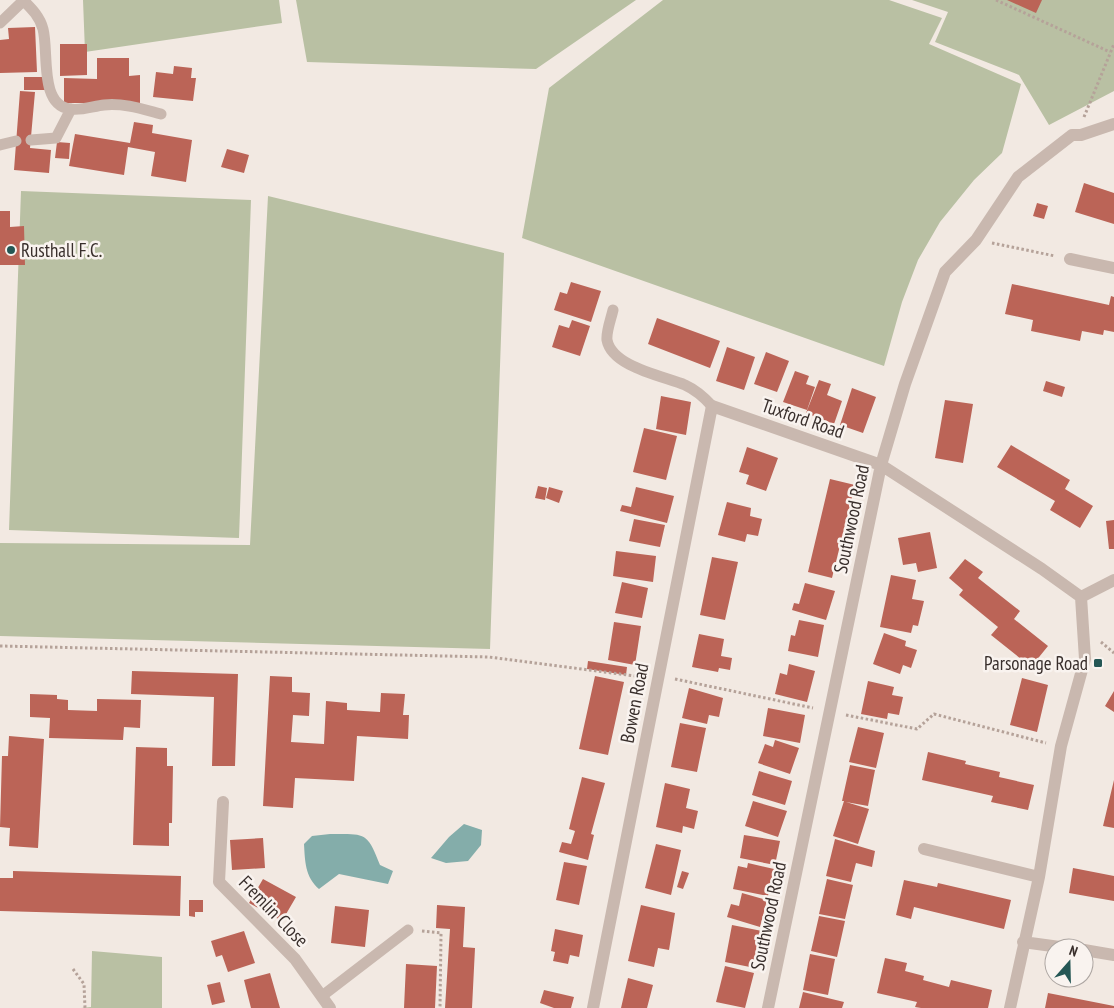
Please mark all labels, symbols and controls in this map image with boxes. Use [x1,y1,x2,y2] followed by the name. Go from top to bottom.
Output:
[21,238,102,262] place label: Rusthall F.C.
[5,244,17,256] marker: Rusthall F.C.
[759,393,847,443] street label: Tuxford Road
[828,463,874,575] street label: Southwood Road
[984,651,1088,675] place label: Parsonage Road
[1092,657,1104,669] marker: Parsonage Road
[615,661,653,745] street label: Bowen Road
[745,860,791,972] street label: Southwood Road
[234,870,314,952] street label: Fremlin Close
[1044,938,1094,988] north arrow
[1067,941,1080,961] text: N

